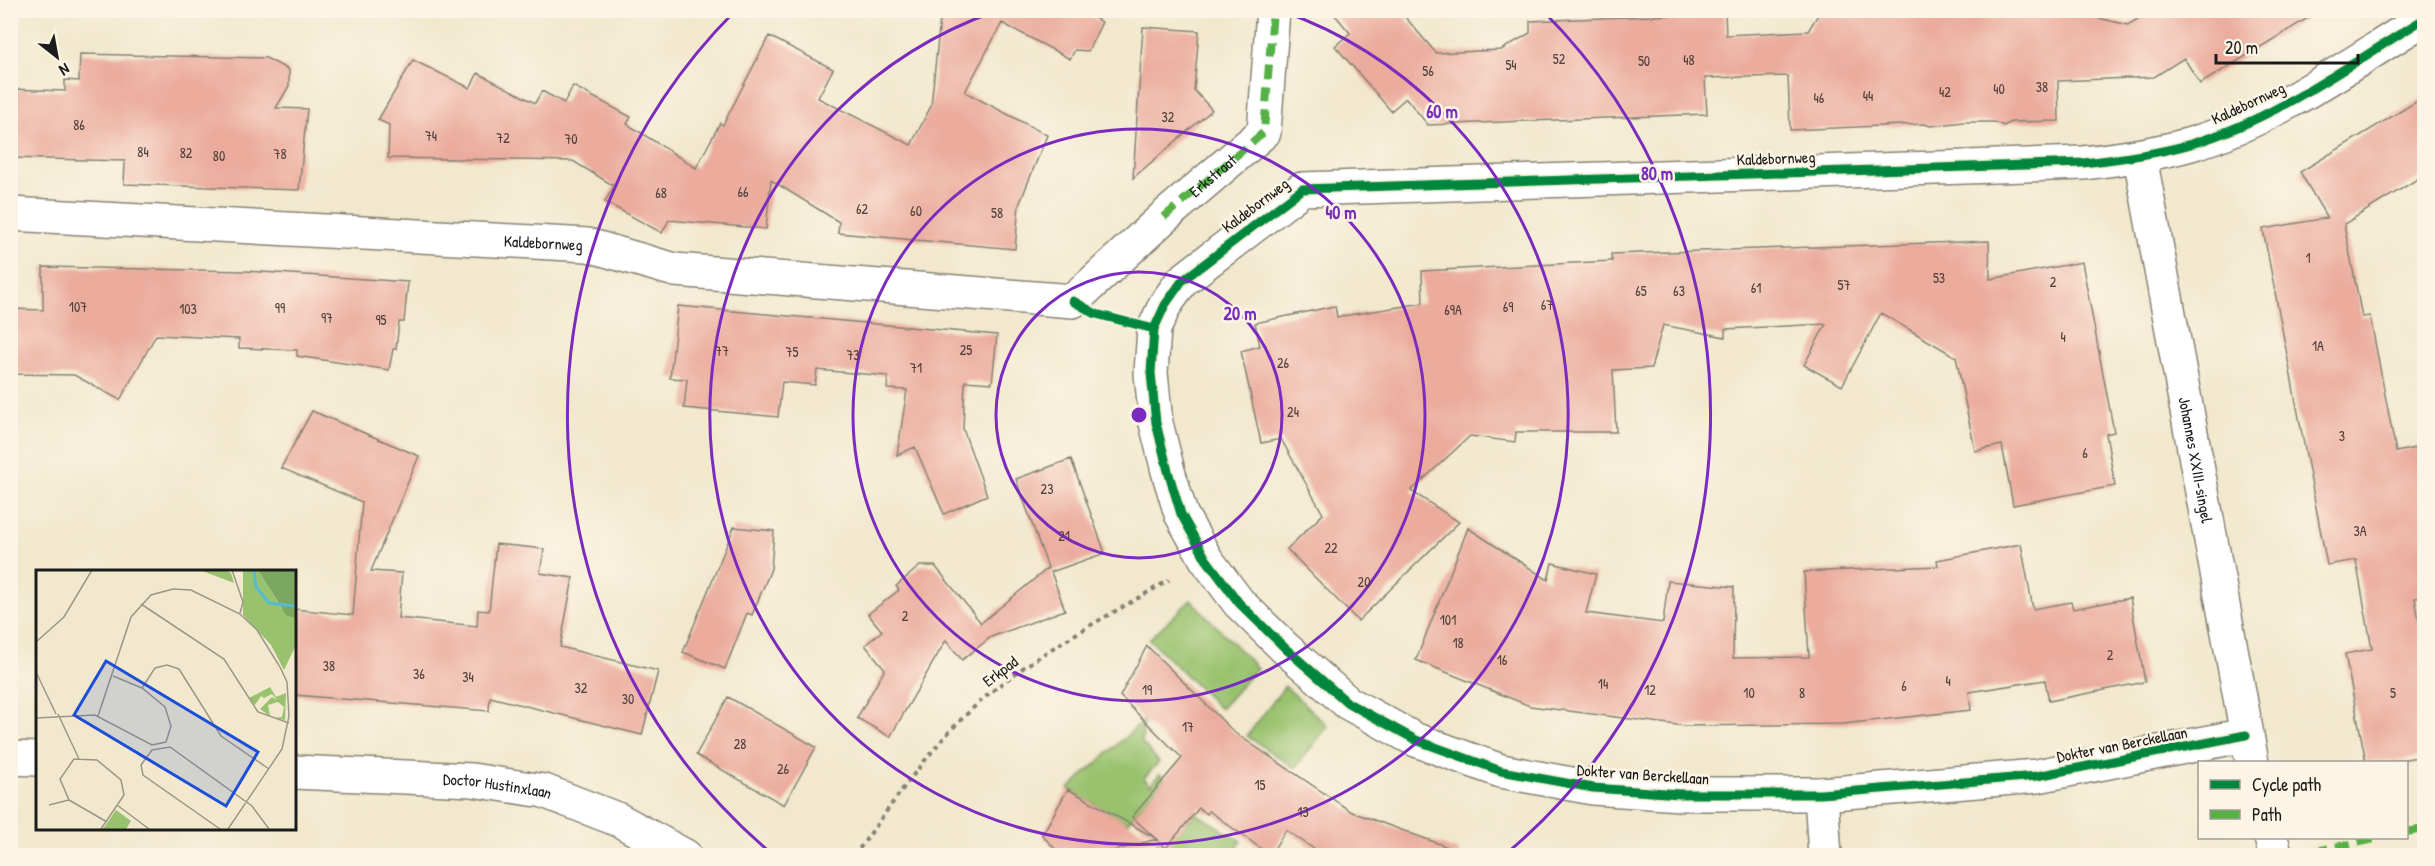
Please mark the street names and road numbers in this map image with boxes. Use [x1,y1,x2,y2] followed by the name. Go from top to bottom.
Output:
[2208,76,2288,130] street label: Kaldebornweg
[1736,146,1816,170] street label: Kaldebornweg
[1184,149,1242,202] street label: Erkstraat
[1217,172,1293,238] street label: Kaldebornweg
[503,230,583,256] street label: Kaldebornweg
[2174,395,2219,525] street label: Johannes XXIII-singel
[978,650,1022,692] street label: Erkpad
[2055,721,2189,767] street label: Dokter van Berckellaan
[1576,758,1710,790] street label: Dokter van Berckellaan
[442,768,555,804] street label: Doctor Hustinxlaan

